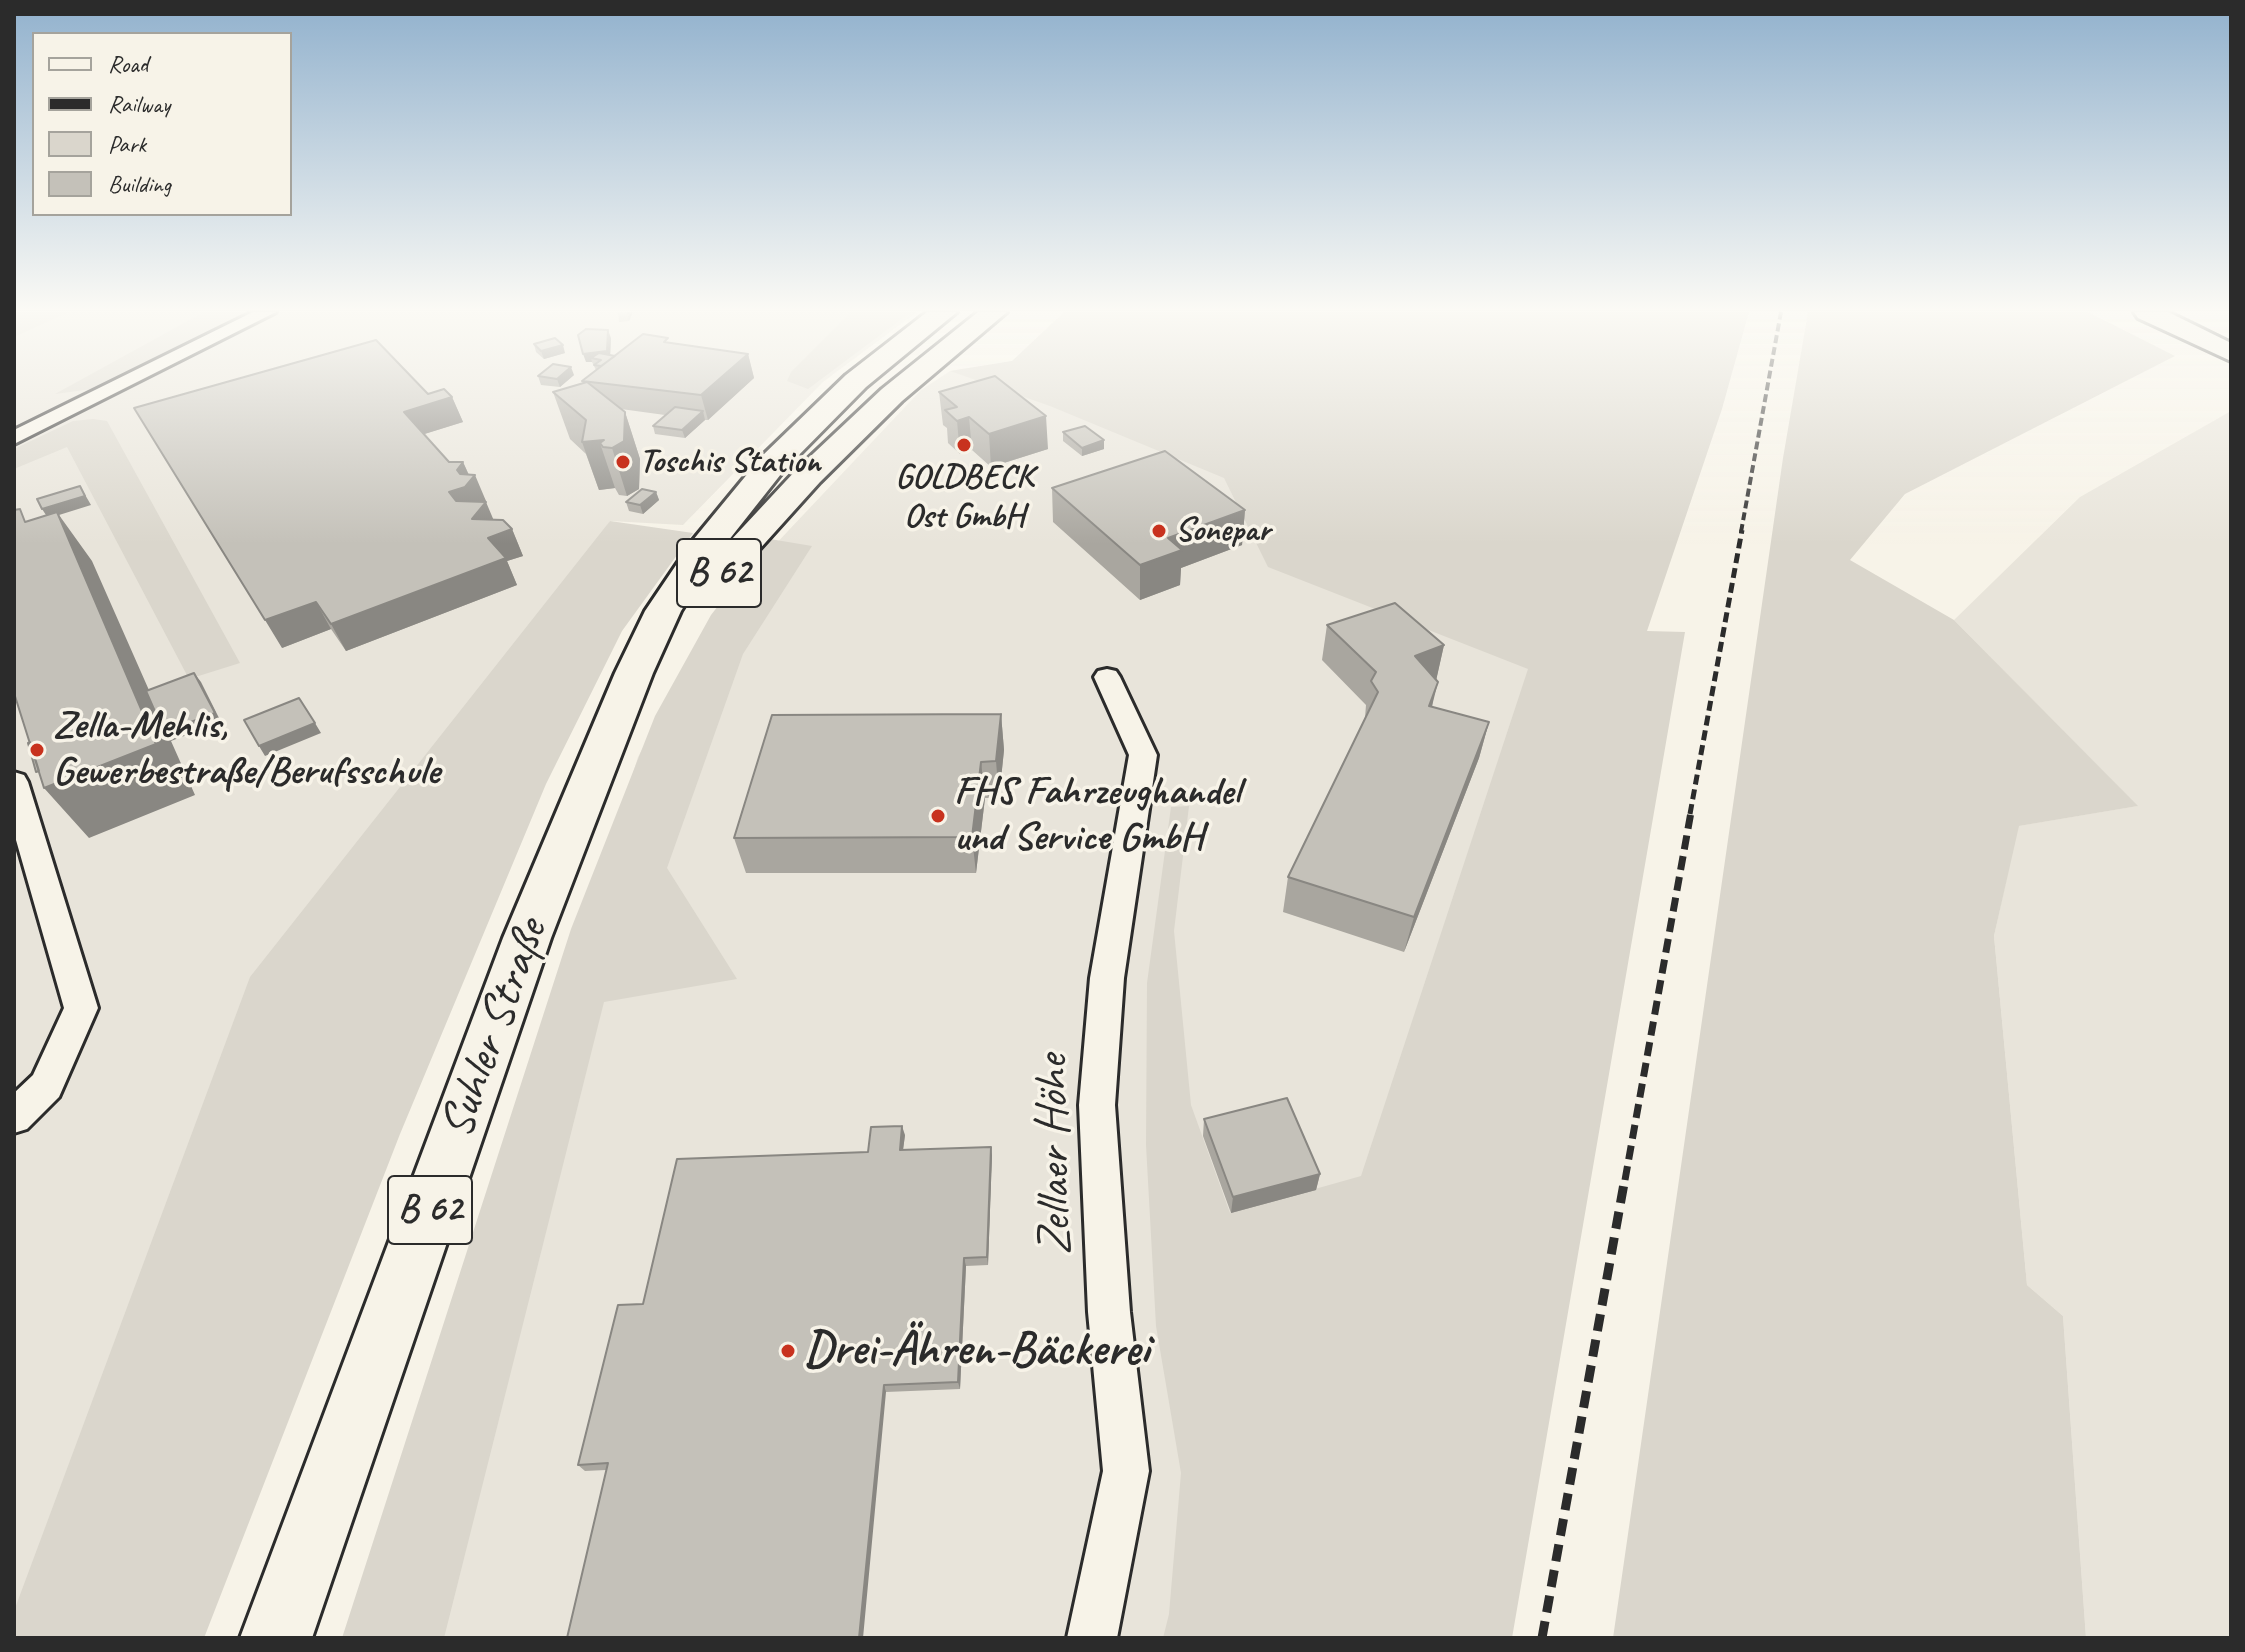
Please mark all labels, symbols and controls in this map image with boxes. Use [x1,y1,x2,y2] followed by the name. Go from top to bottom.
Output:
[32,32,292,216] legend
[108,49,148,79] text: Road
[108,89,170,119] text: Railway
[108,129,146,159] text: Park
[108,169,171,199] text: Building
[955,436,973,454] marker: GOLDBECK Ost GmbH
[639,442,820,482] place label: Toschis Station
[614,453,632,471] marker: Toschis Station
[895,458,1033,538] place label: GOLDBECK Ost GmbH
[1175,511,1270,551] place label: Sonepar
[1150,522,1168,540] marker: Sonepar
[677,539,761,607] road number: B 62
[53,703,439,797] place label: Zella-Mehlis, Gewerbestraße/Berufsschule
[28,741,46,759] marker: Zella-Mehlis, Gewerbestraße/Berufsschule
[954,769,1240,863] place label: FHS Fahrzeughandel und Service GmbH
[929,807,947,825] marker: FHS Fahrzeughandel und Service GmbH
[429,912,561,1146] street label: Suhler Straße
[1024,1054,1086,1256] street label: Zellaer Höhe
[388,1176,472,1244] road number: B 62
[804,1322,1149,1380] place label: Drei-Ähren-Bäckerei
[779,1342,797,1360] marker: Drei-Ähren-Bäckerei

